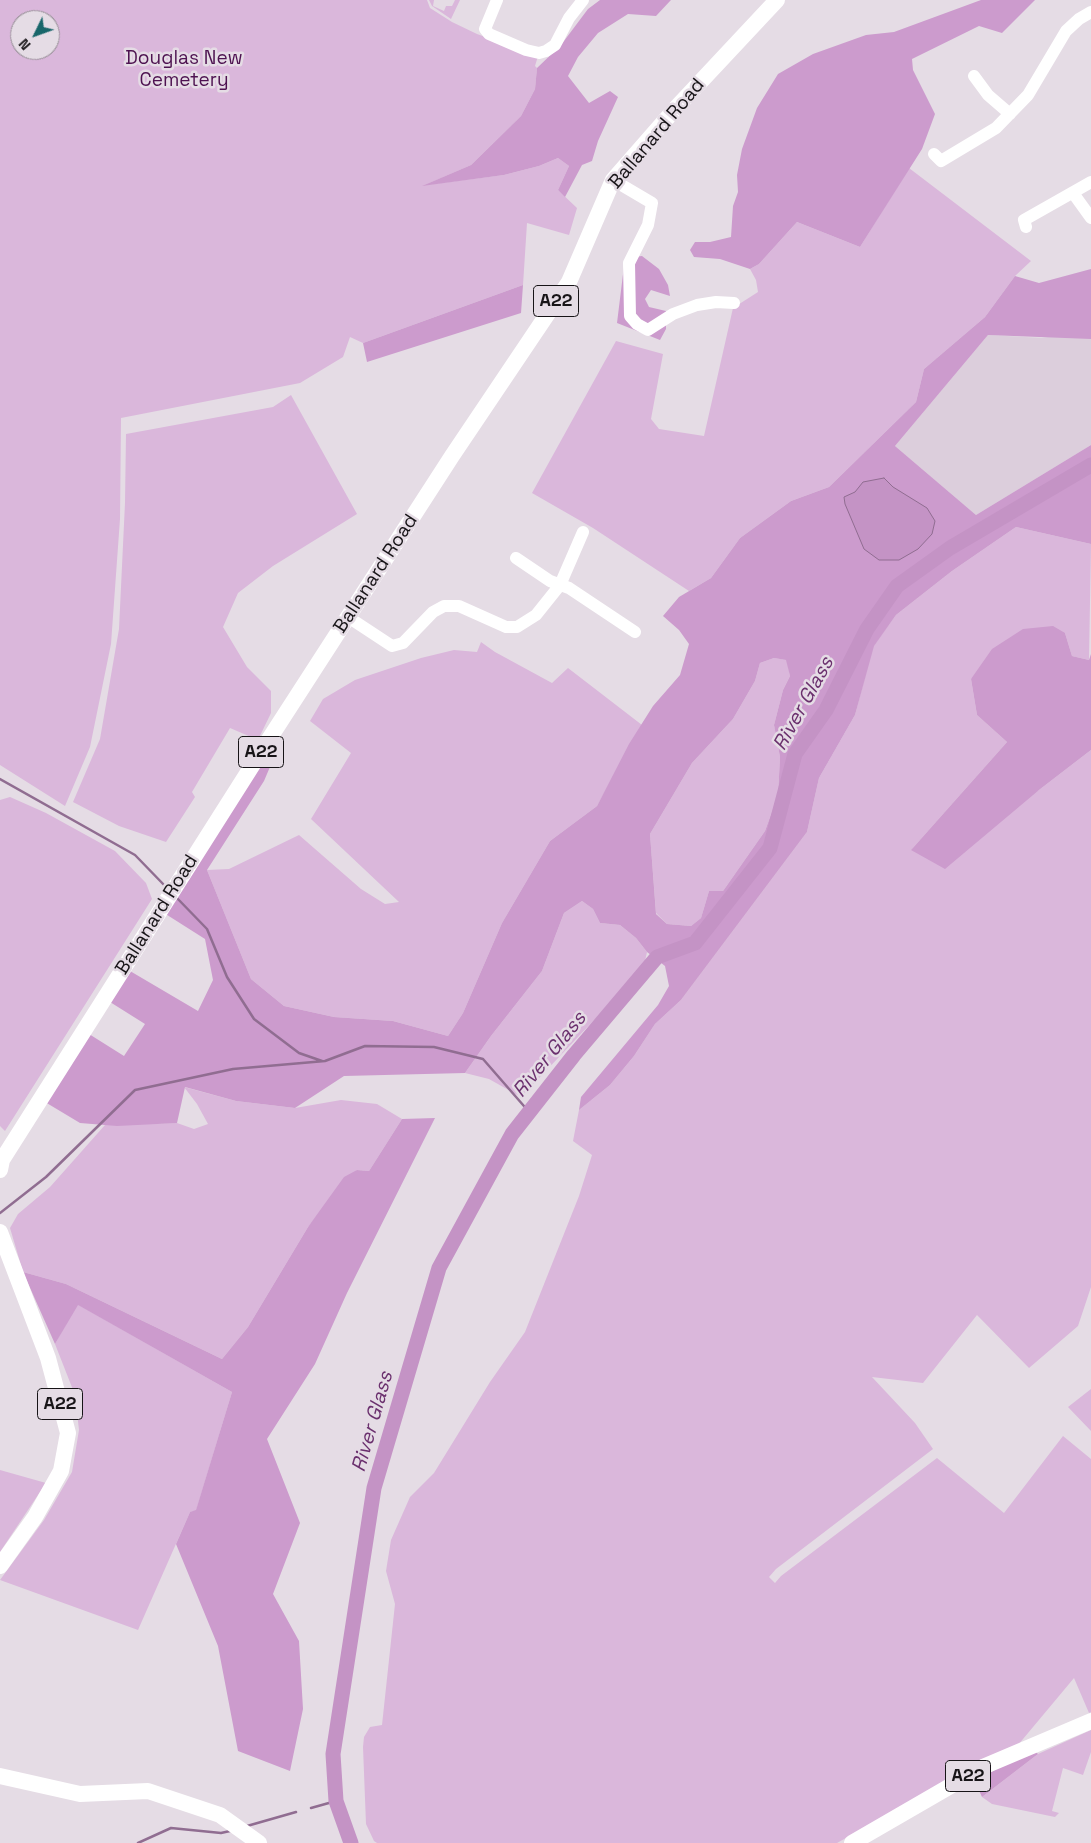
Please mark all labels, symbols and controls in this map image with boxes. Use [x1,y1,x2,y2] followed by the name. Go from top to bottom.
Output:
[10,10,60,60] north arrow
[15,35,34,54] text: N
[125,48,243,92] park label: Douglas New Cemetery
[604,74,710,194] street label: Ballanard Road
[534,286,578,316] road number: A22
[329,510,423,638] street label: Ballanard Road
[769,653,839,755] water label: River Glass
[238,736,284,768] road number: A22
[111,851,203,979] street label: Ballanard Road
[508,1007,592,1103] water label: River Glass
[347,1369,399,1475] water label: River Glass
[38,1388,82,1420] road number: A22
[946,1760,990,1792] road number: A22

